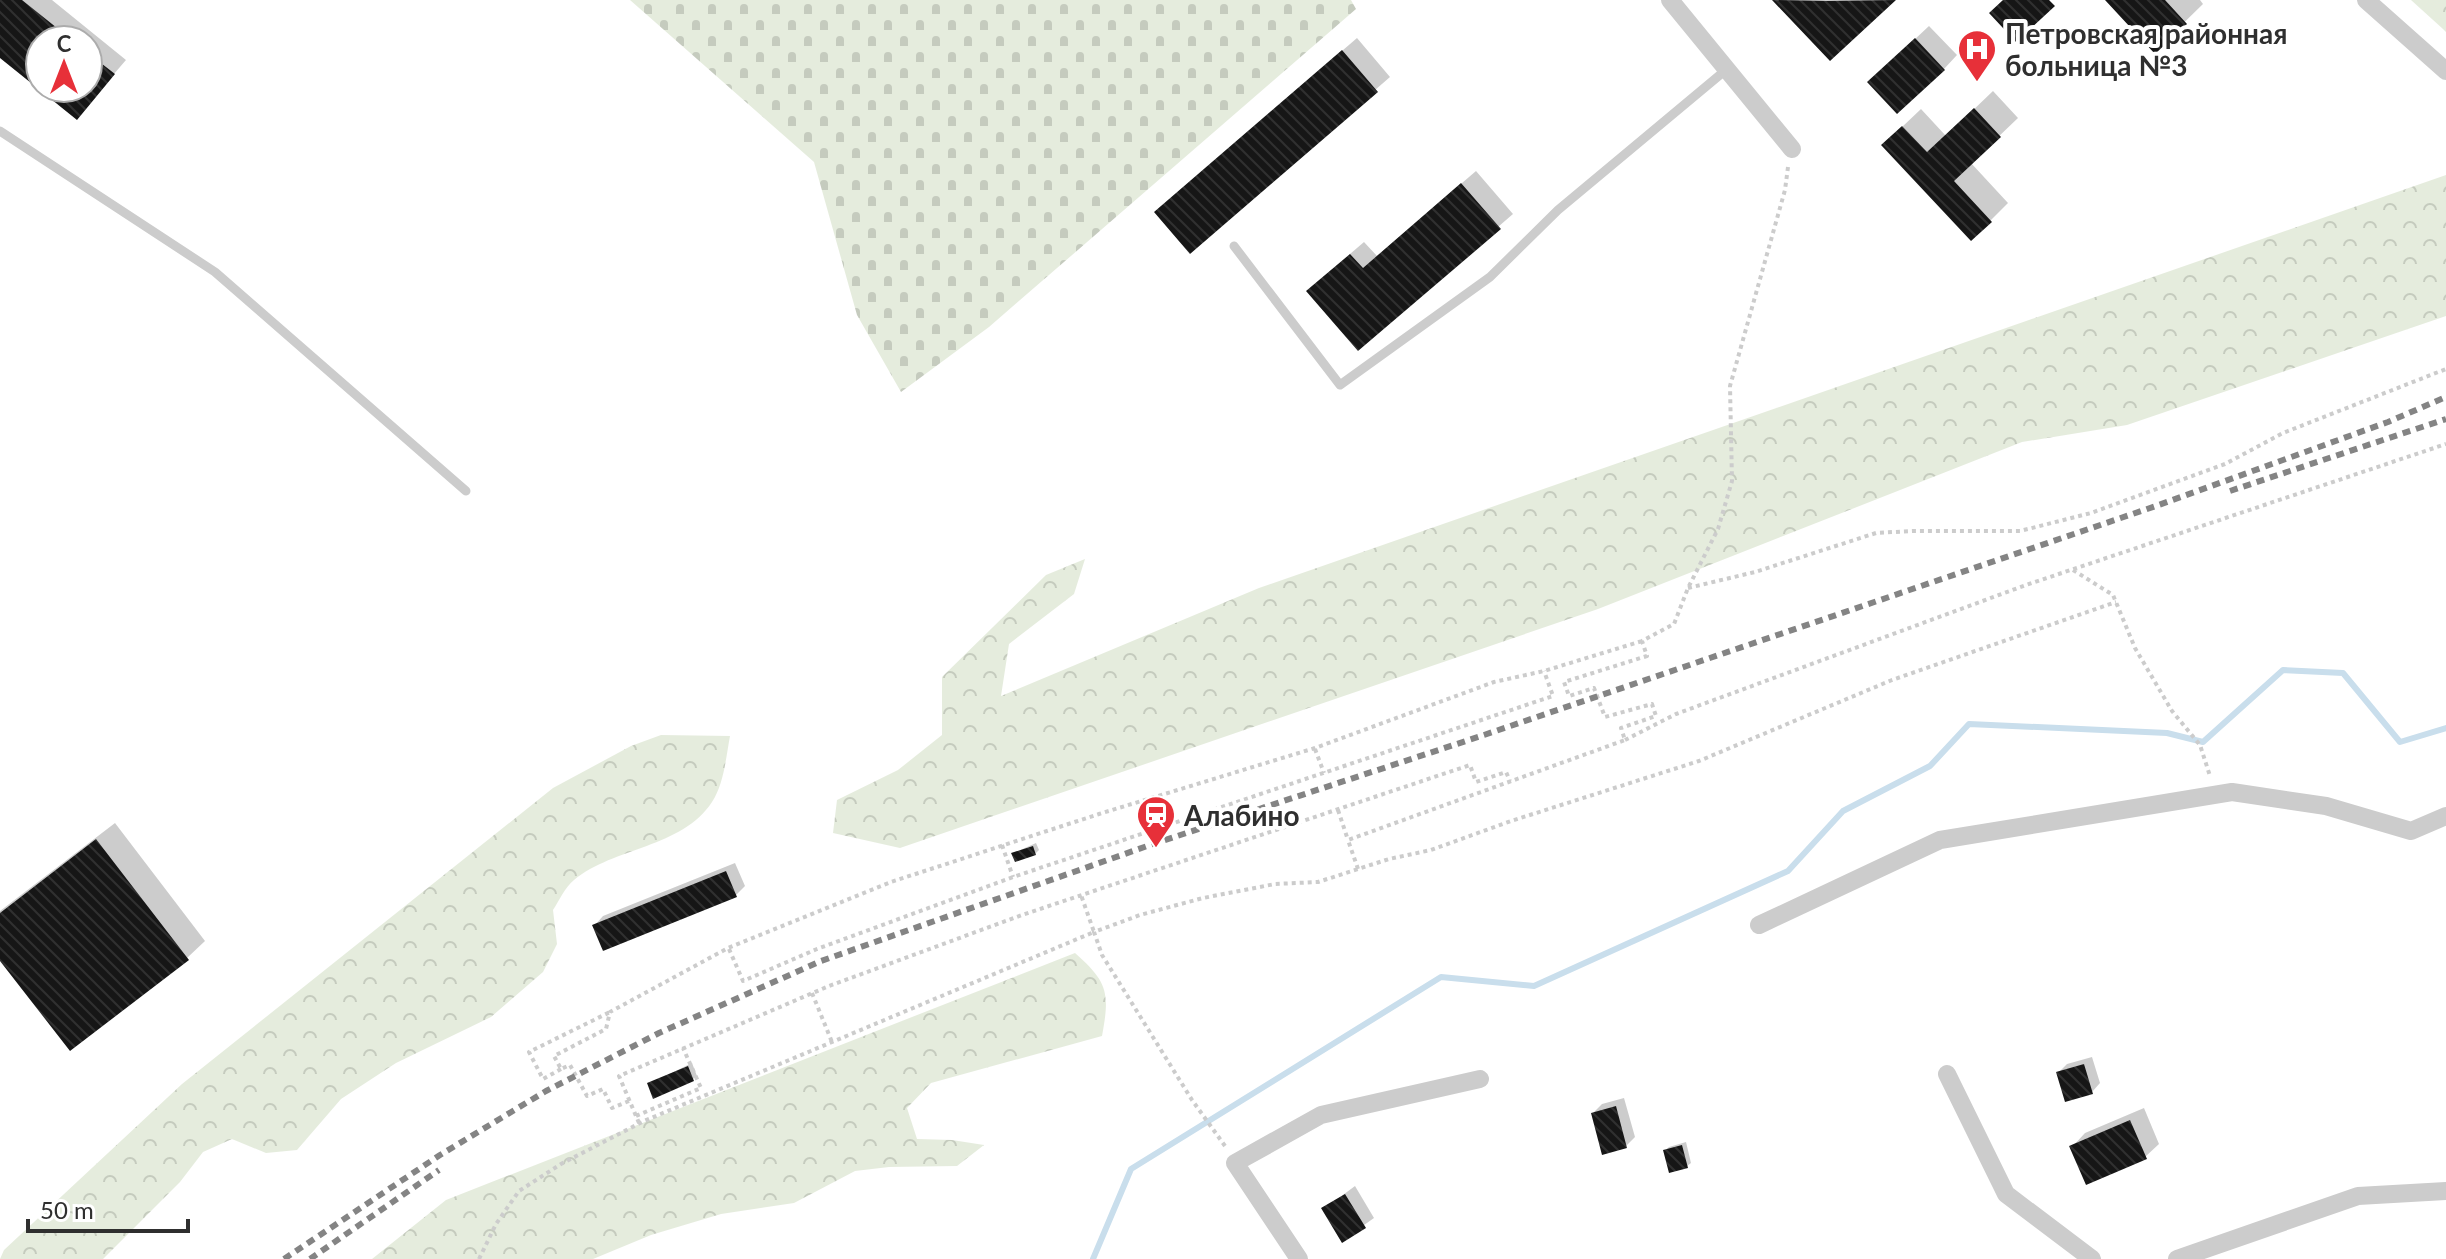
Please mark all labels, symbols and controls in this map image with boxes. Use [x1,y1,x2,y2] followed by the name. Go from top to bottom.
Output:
[2005,16,2287,82] place label: Петровская районная больница №3
[24,24,104,104] north arrow
[1956,28,1998,83] hospital icon: Петровская районная больница №3
[57,30,72,57] text: С
[1135,794,1177,849] station icon: Алабино
[1183,798,1300,832] place label: Алабино
[28,1183,188,1233] scale bar
[40,1195,94,1224] text: 50 m

